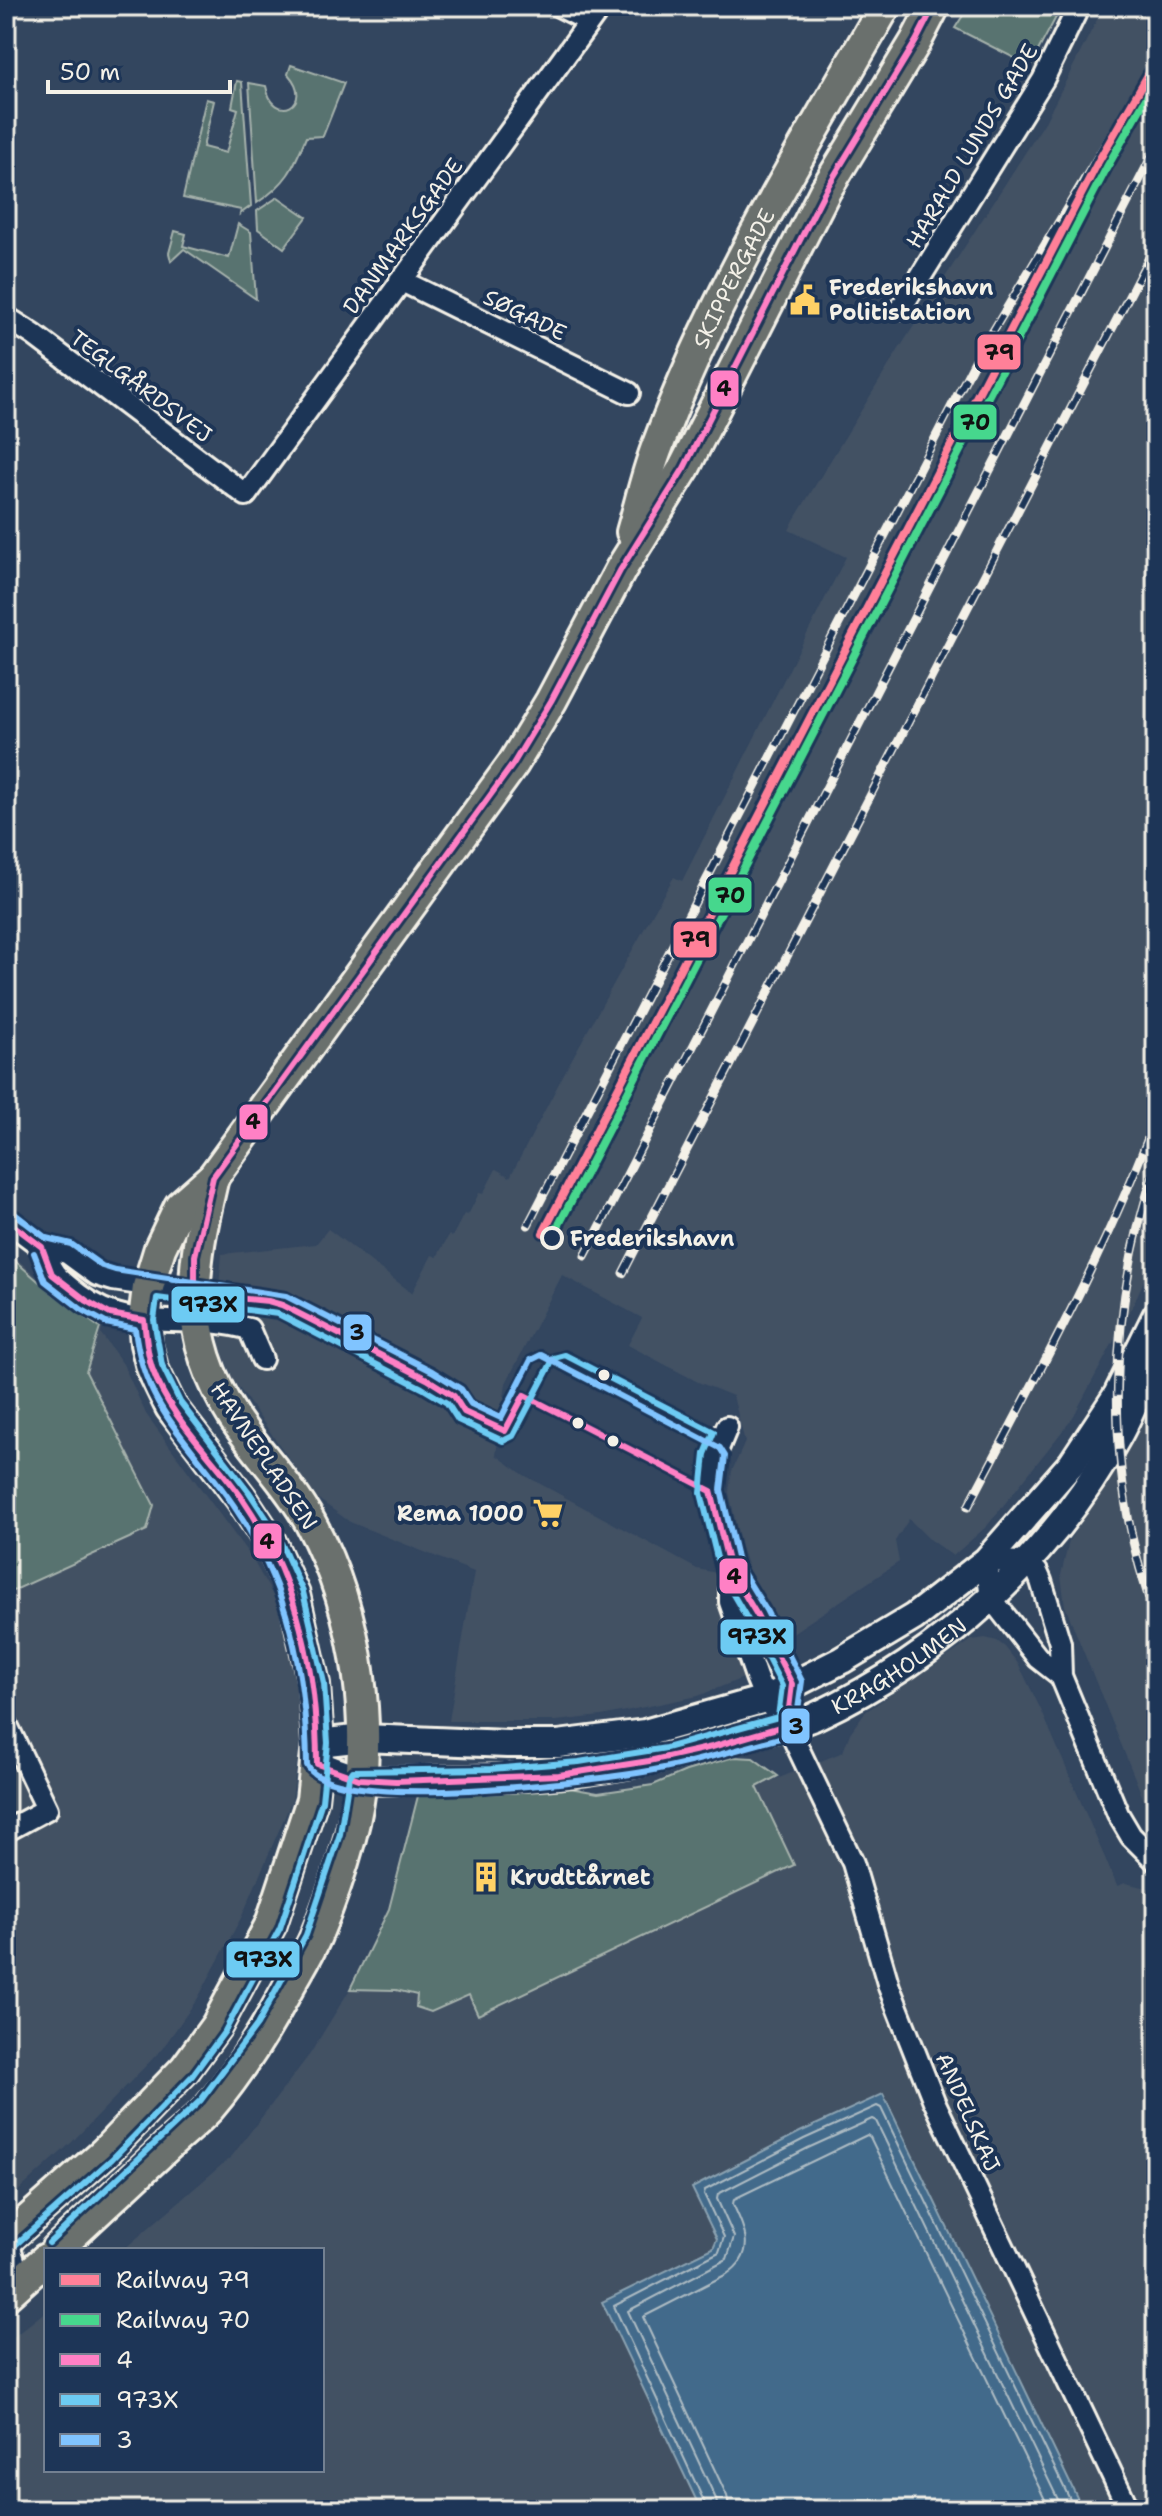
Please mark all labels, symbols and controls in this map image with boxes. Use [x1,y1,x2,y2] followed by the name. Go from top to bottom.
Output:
[899,38,1045,254] street label: HARALD LUNDS GADE
[48,44,230,94] scale bar
[60,56,120,88] text: 50 m
[337,152,469,320] street label: DANMARKSGADE
[686,203,781,353] street label: SKIPPERGADE
[829,273,994,327] place label: Frederikshavn Politistation
[479,282,571,348] street label: SØGADE
[788,283,822,317] public building icon: Frederikshavn Politistation
[64,323,218,449] street label: TEGLGÅRDSVEJ
[976,333,1022,371] line badge: 79
[984,338,1014,367] text: 79
[709,369,740,408] line badge: 4
[716,374,732,403] text: 4
[952,403,998,441] line badge: 70
[960,408,990,437] text: 70
[707,876,753,914] line badge: 70
[715,881,745,910] text: 70
[672,920,718,959] line badge: 79
[680,925,710,954] text: 79
[238,1103,269,1141] line badge: 4
[245,1107,261,1136] text: 4
[570,1224,735,1253] place label: Frederikshavn
[541,1227,563,1249] marker: Frederikshavn
[170,1285,246,1324] line badge: 973X
[178,1290,238,1319] text: 973X
[342,1313,373,1352] line badge: 3
[349,1318,365,1347] text: 3
[596,1367,612,1383] unlabelled marker
[204,1376,324,1536] street label: HAVNEPLADSEN
[570,1415,586,1431] unlabelled marker
[605,1433,621,1449] unlabelled marker
[531,1496,565,1530] supermarket icon: Rema 1000
[397,1499,524,1528] place label: Rema 1000
[252,1522,283,1560] line badge: 4
[259,1527,275,1556] text: 4
[718,1557,749,1595] line badge: 4
[726,1562,742,1591] text: 4
[826,1611,973,1721] street label: KRAGHOLMEN
[719,1618,795,1656] line badge: 973X
[727,1622,787,1651] text: 973X
[780,1707,811,1745] line badge: 3
[788,1712,804,1741] text: 3
[469,1860,503,1894] building icon: Krudttårnet
[510,1863,651,1892] place label: Krudttårnet
[225,1940,301,1979] line badge: 973X
[233,1945,293,1974] text: 973X
[929,2048,1007,2176] street label: ANDELSKAJ
[44,2248,324,2472] legend
[116,2264,250,2296] text: Railway 79
[116,2304,250,2336] text: Railway 70
[116,2344,133,2376] text: 4
[116,2384,179,2416] text: 973X
[116,2424,133,2456] text: 3

